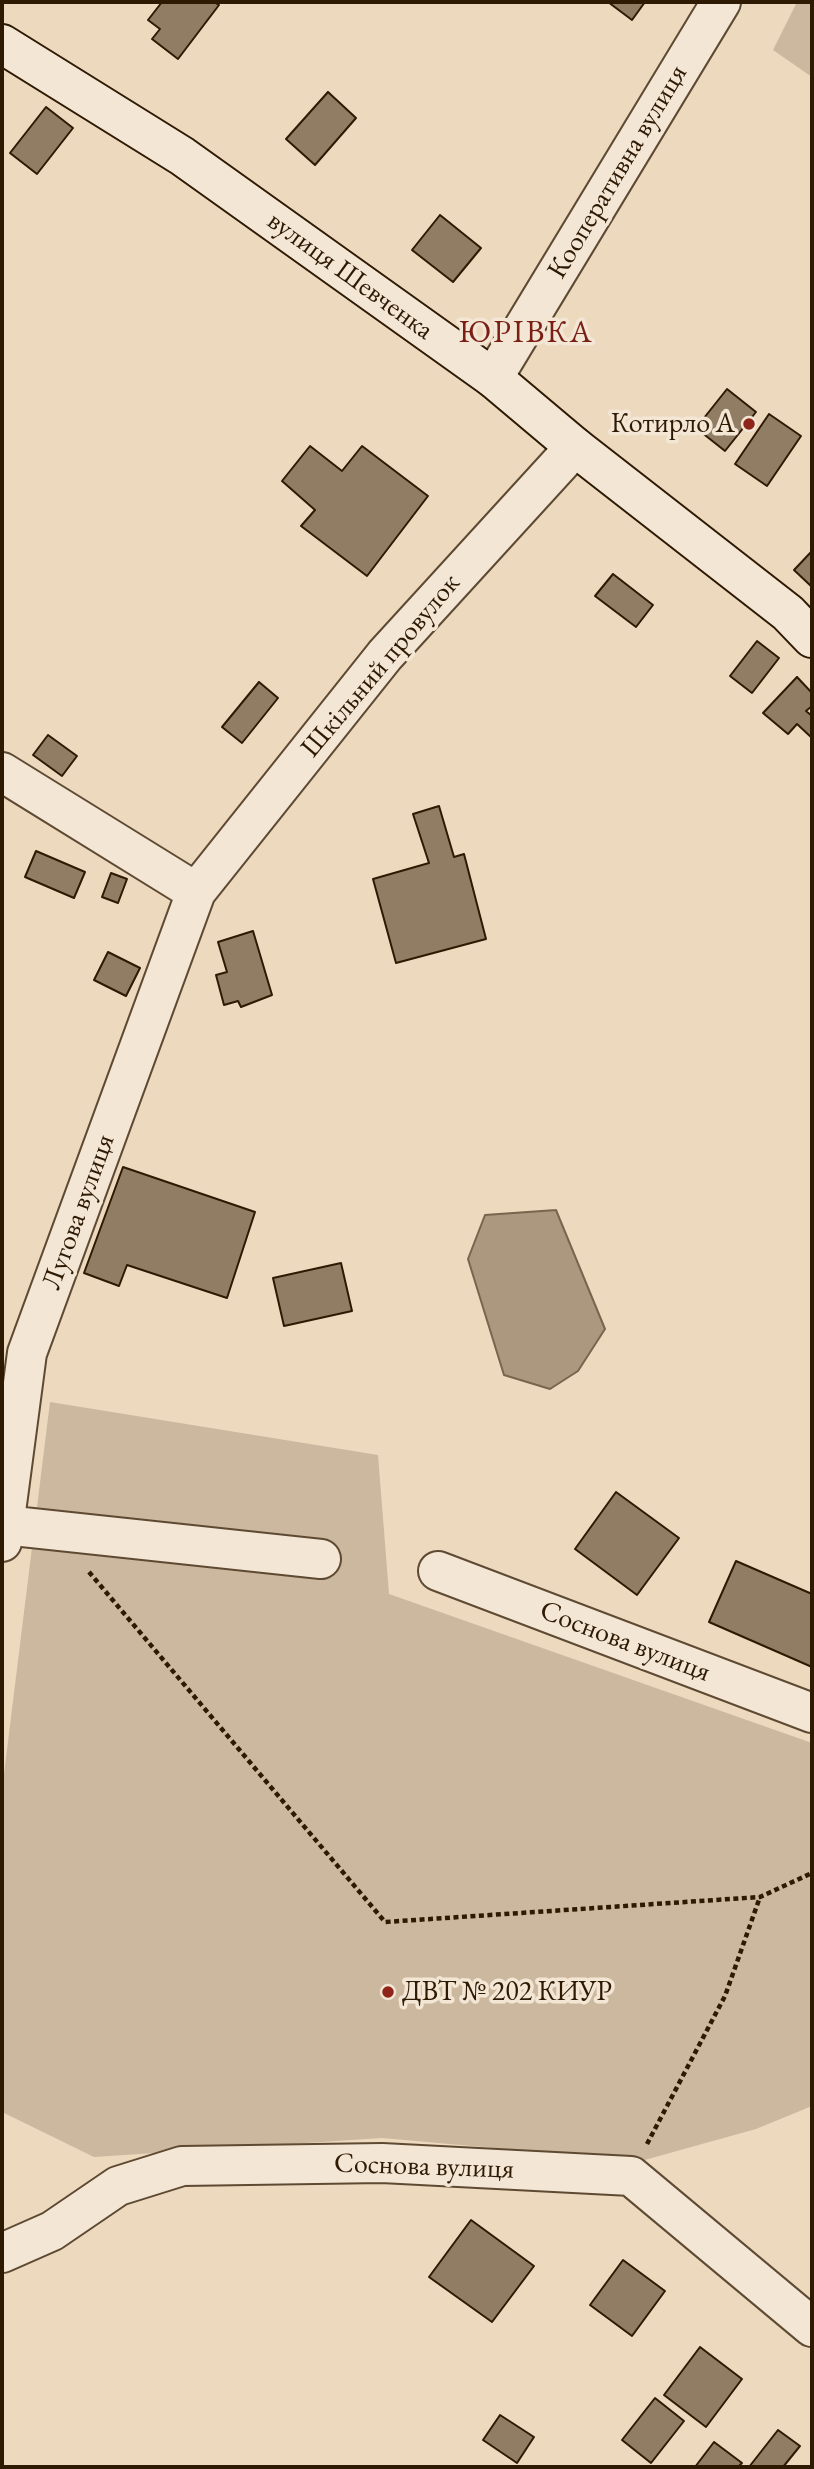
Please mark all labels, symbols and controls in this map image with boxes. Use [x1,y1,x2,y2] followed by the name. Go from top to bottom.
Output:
[541,59,695,285] street label: Кооперативна вулиця
[260,204,440,348] street label: вулиця Шевченка
[459,314,593,352] district label: ЮРІВКА
[611,407,735,441] place label: Котирло А
[741,416,757,432] marker: Котирло А
[294,567,468,765] street label: Шкільний провулок
[35,1130,123,1294] street label: Лугова вулиця
[535,1594,715,1690] street label: Соснова вулиця
[402,1975,612,2009] place label: ДВТ № 202 КИУР
[380,1984,396,2000] marker: ДВТ № 202 КИУР
[333,2147,515,2187] street label: Соснова вулиця

